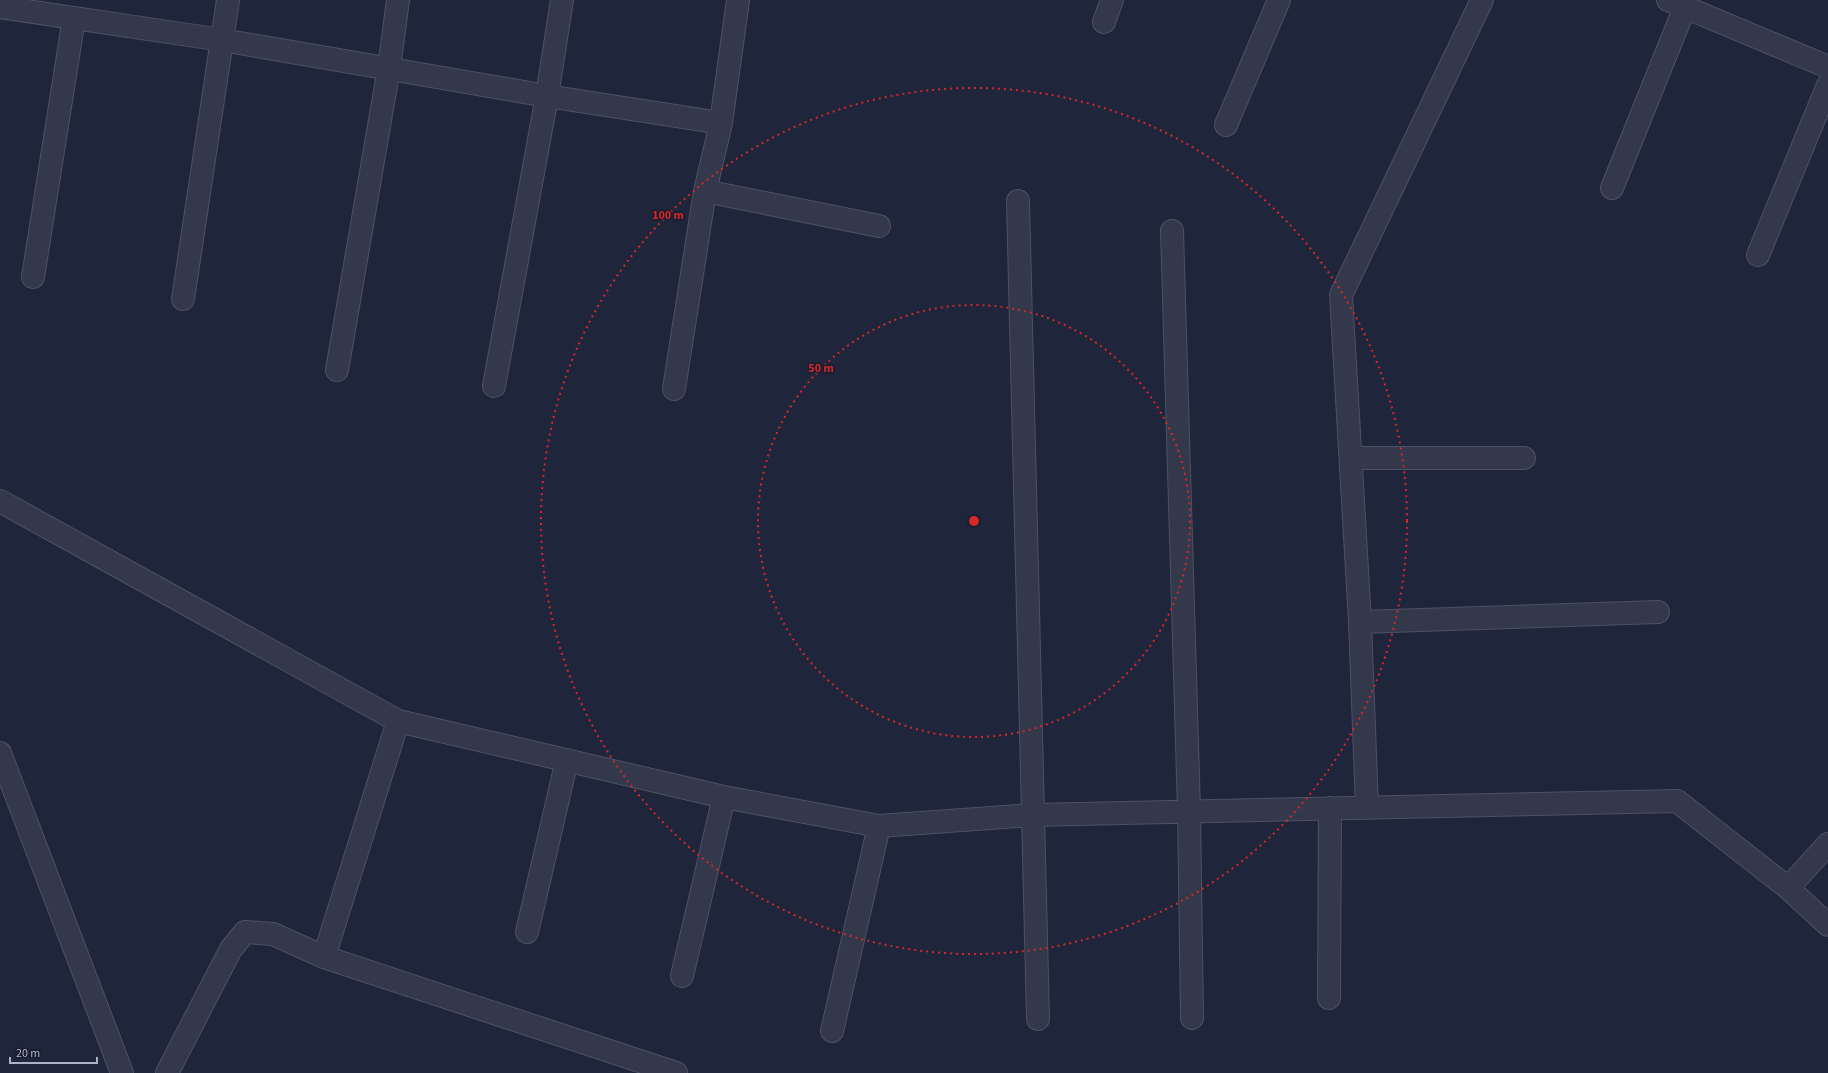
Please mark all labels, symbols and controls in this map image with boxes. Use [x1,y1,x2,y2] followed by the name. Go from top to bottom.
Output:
[652,207,684,224] text: 100 m
[808,360,834,377] text: 50 m
[967,514,981,528] centre of rings
[10,1039,97,1065] scale bar
[16,1045,40,1062] text: 20 m

